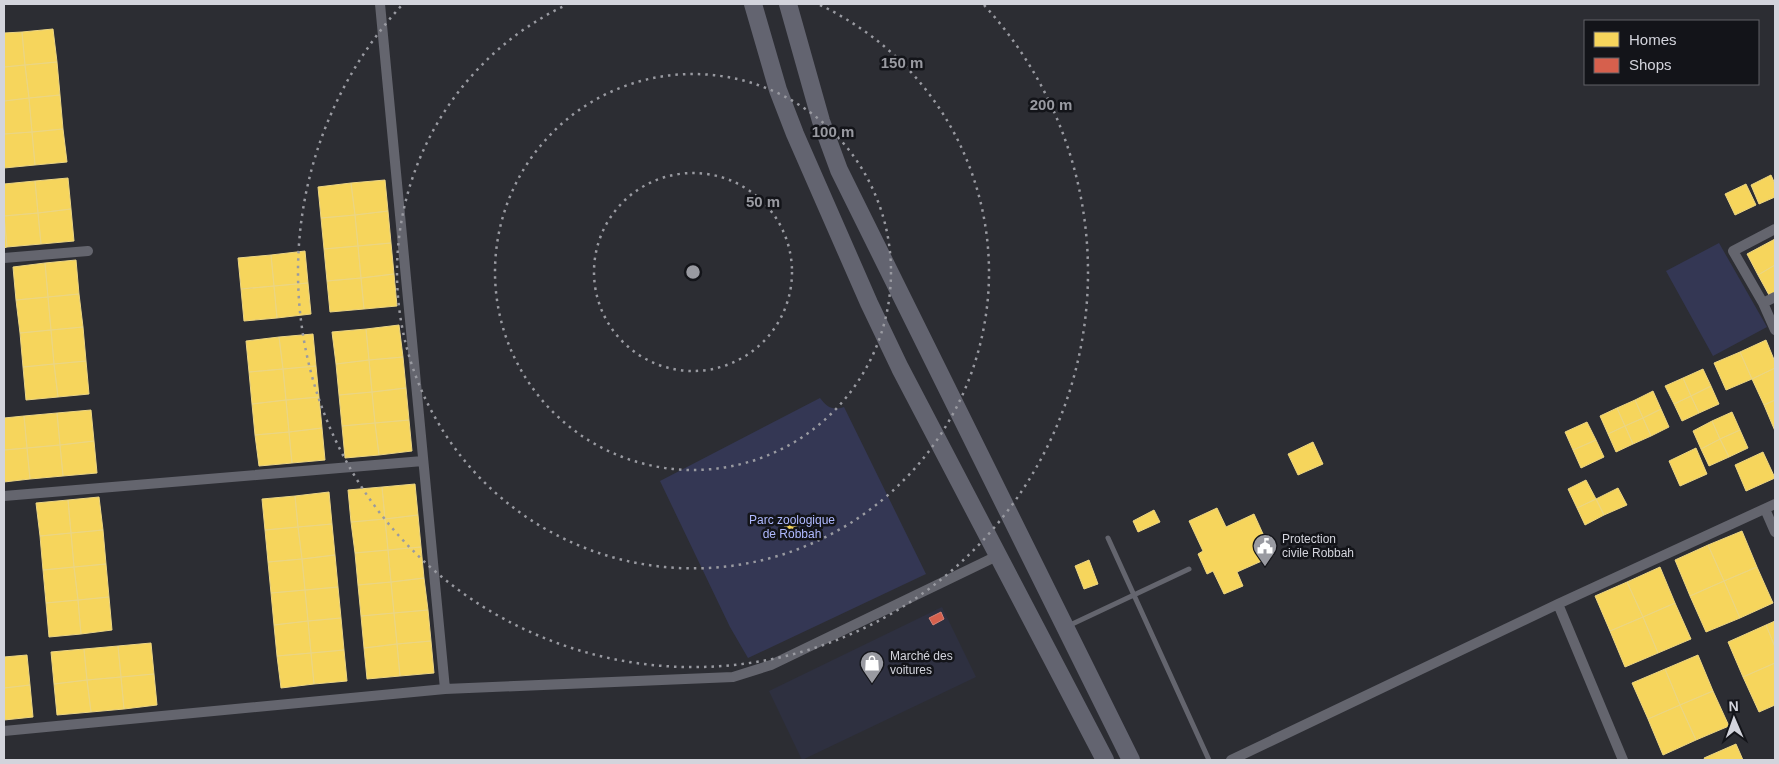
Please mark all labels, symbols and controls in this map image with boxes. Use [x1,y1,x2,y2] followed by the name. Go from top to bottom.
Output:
[1584,20,1759,85] legend
[1629,31,1677,48] text: Homes
[881,54,923,71] text: 150 m
[1629,56,1672,73] text: Shops
[1030,96,1072,113] text: 200 m
[812,123,854,140] text: 100 m
[746,193,780,210] text: 50 m
[684,263,702,281] centre of rings
[749,513,835,541] park label: Parc zoologique de Robbah
[1282,532,1354,560] place label: Protection civile Robbah
[1252,533,1278,567] public building icon: Protection civile Robbah
[890,649,953,677] place label: Marché des voitures
[859,650,885,684] shop icon: Marché des voitures
[1709,694,1759,744] north arrow
[1728,698,1739,714] text: N

